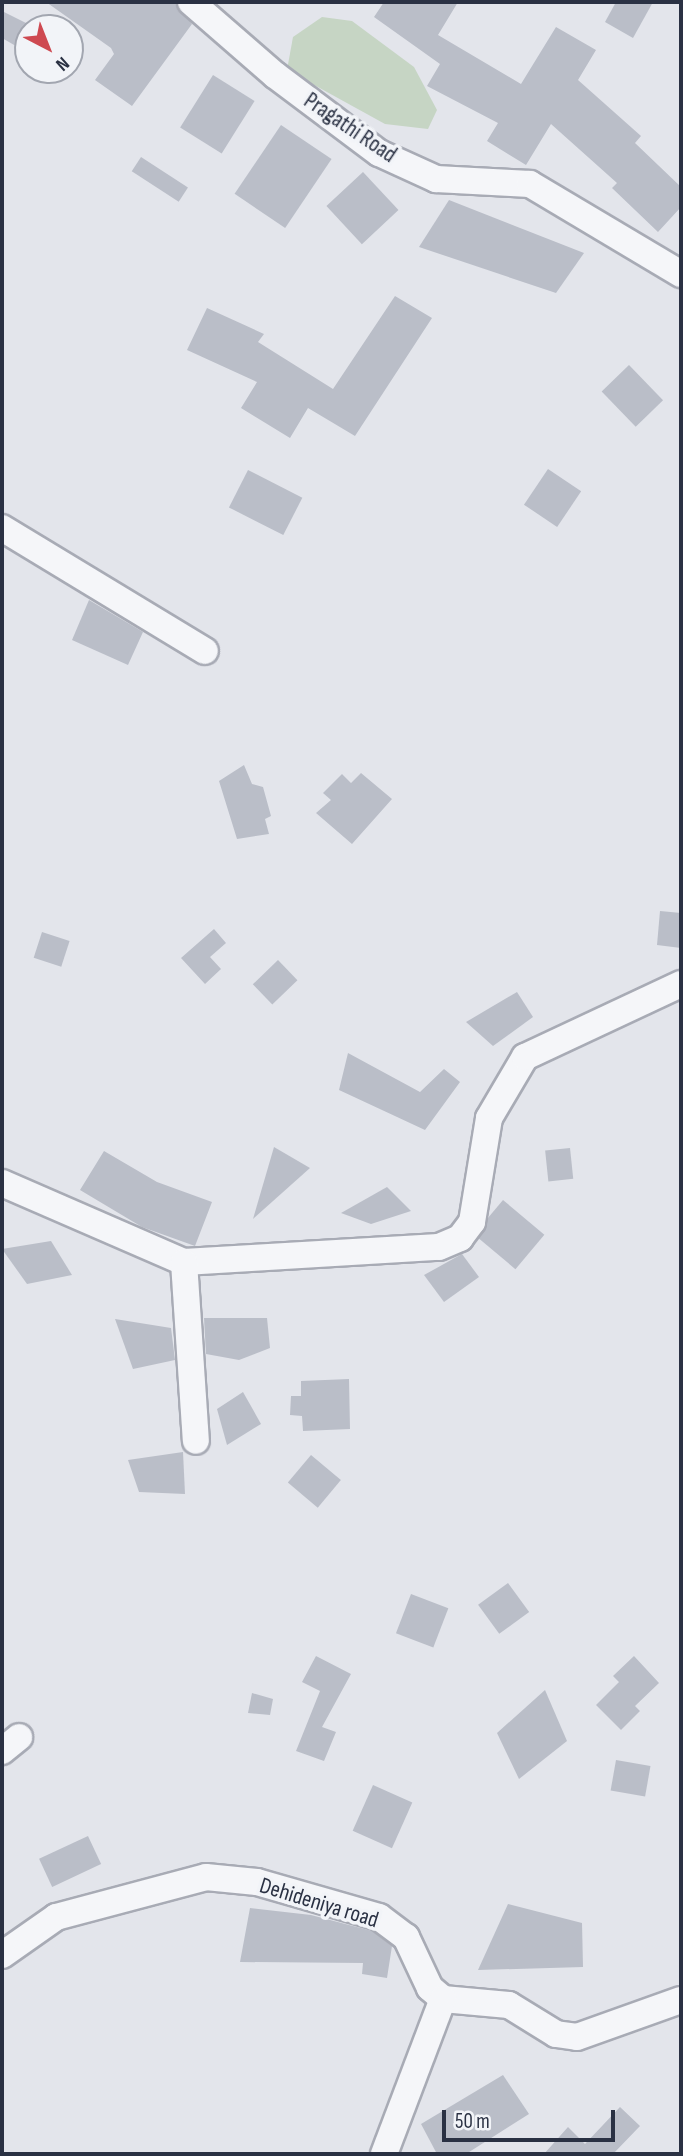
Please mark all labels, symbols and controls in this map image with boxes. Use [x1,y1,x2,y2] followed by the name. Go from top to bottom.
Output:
[14,14,84,84] north arrow
[51,52,74,75] text: N
[298,87,402,169] street label: Pragathi Road
[256,1872,382,1934] street label: Dehideniya road
[445,2096,618,2140] scale bar
[455,2109,490,2134] text: 50 m

